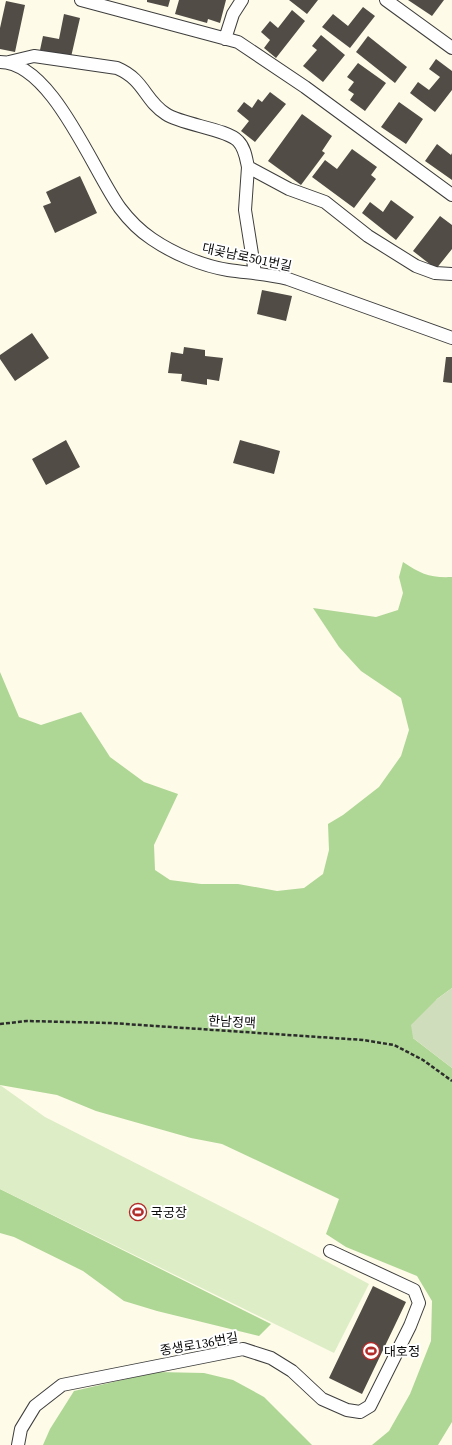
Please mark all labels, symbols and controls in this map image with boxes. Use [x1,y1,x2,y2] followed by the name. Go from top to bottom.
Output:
[201,239,293,275] street label: 대곶남로501번길
[208,1012,256,1032] street label: 한남정맥
[128,1202,148,1222] sports icon: 국궁장
[151,1204,187,1221] place label: 국궁장
[158,1329,240,1359] street label: 종생로136번길
[361,1341,381,1361] sports icon: 대호정
[384,1343,420,1360] place label: 대호정

